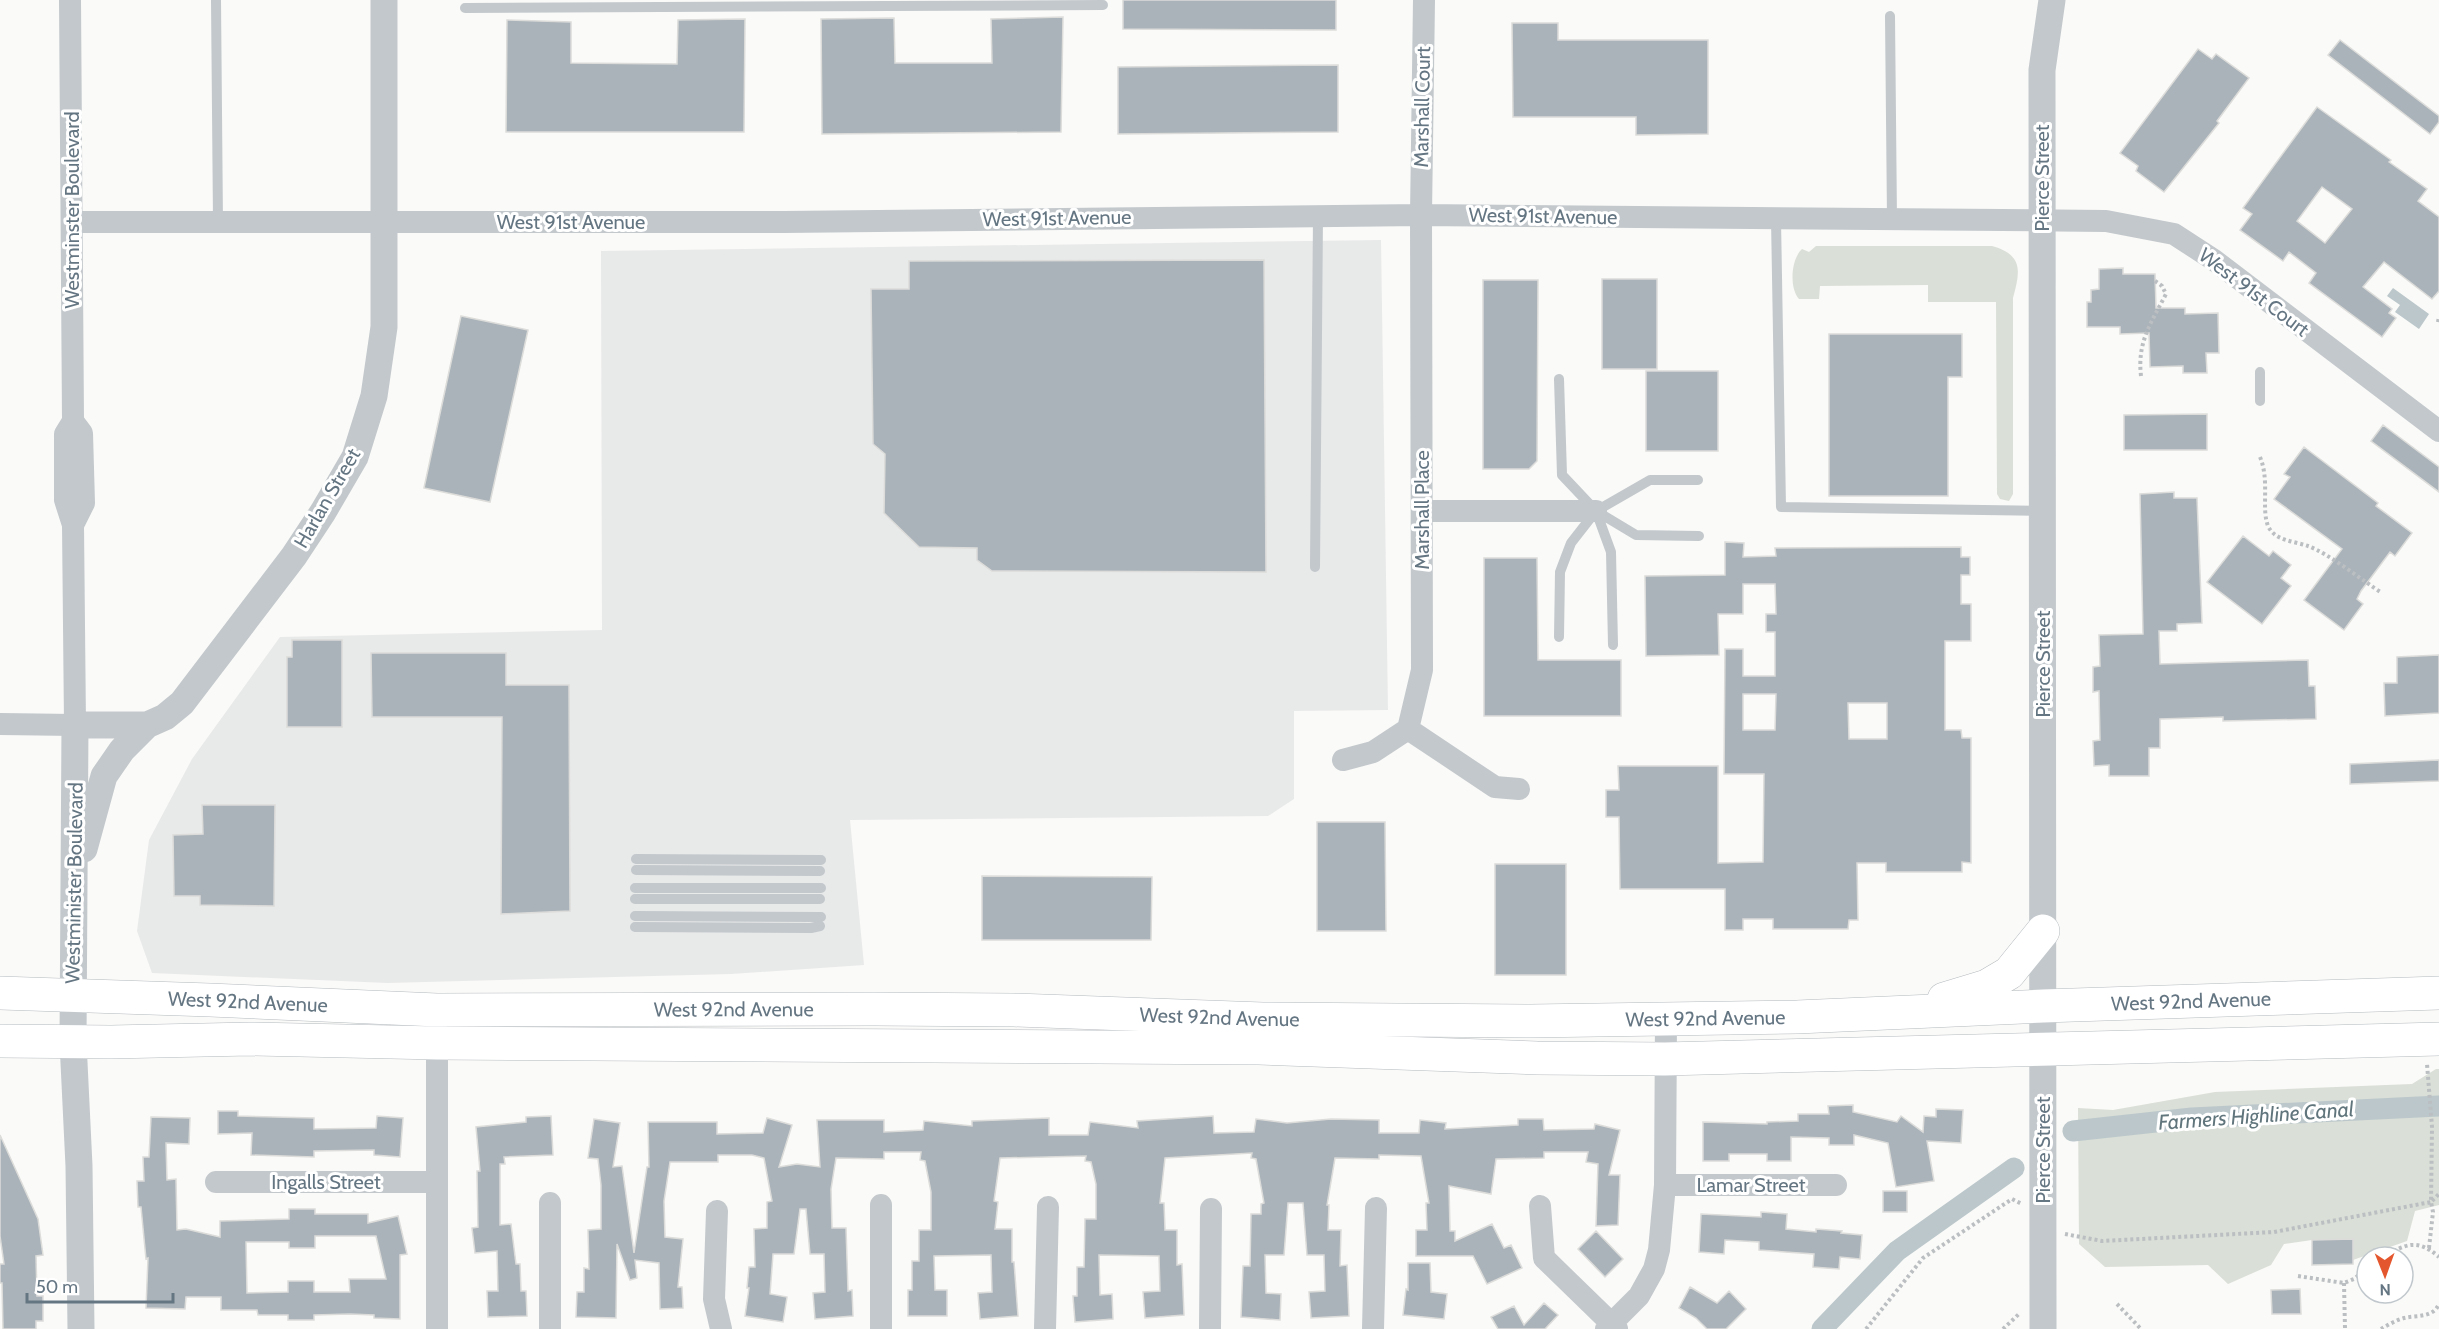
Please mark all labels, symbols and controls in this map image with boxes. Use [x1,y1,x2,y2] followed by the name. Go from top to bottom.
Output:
[1409,46,1435,168] street label: Marshall Court
[60,111,84,309] street label: Westminster Boulevard
[2030,124,2054,231] street label: Pierce Street
[1468,203,1618,229] street label: West 91st Avenue
[982,205,1132,231] street label: West 91st Avenue
[497,210,645,234] street label: West 91st Avenue
[2194,243,2314,341] street label: West 91st Court
[289,444,365,552] street label: Harlan Street
[1410,450,1434,570] street label: Marshall Place
[2031,610,2055,717] street label: Pierce Street
[60,782,88,984] street label: Westminister Boulevard
[167,987,328,1017] street label: West 92nd Avenue
[2111,987,2272,1016] street label: West 92nd Avenue
[654,997,814,1022] street label: West 92nd Avenue
[1139,1003,1300,1031] street label: West 92nd Avenue
[1625,1005,1786,1032] street label: West 92nd Avenue
[2031,1096,2055,1203] street label: Pierce Street
[2157,1096,2355,1135] water label: Farmers Highline Canal
[271,1170,381,1194] street label: Ingalls Street
[1697,1173,1806,1197] street label: Lamar Street
[2355,1245,2415,1305] north arrow
[27,1266,172,1304] scale bar
[36,1276,78,1298] text: 50 m
[2379,1280,2391,1299] text: N

